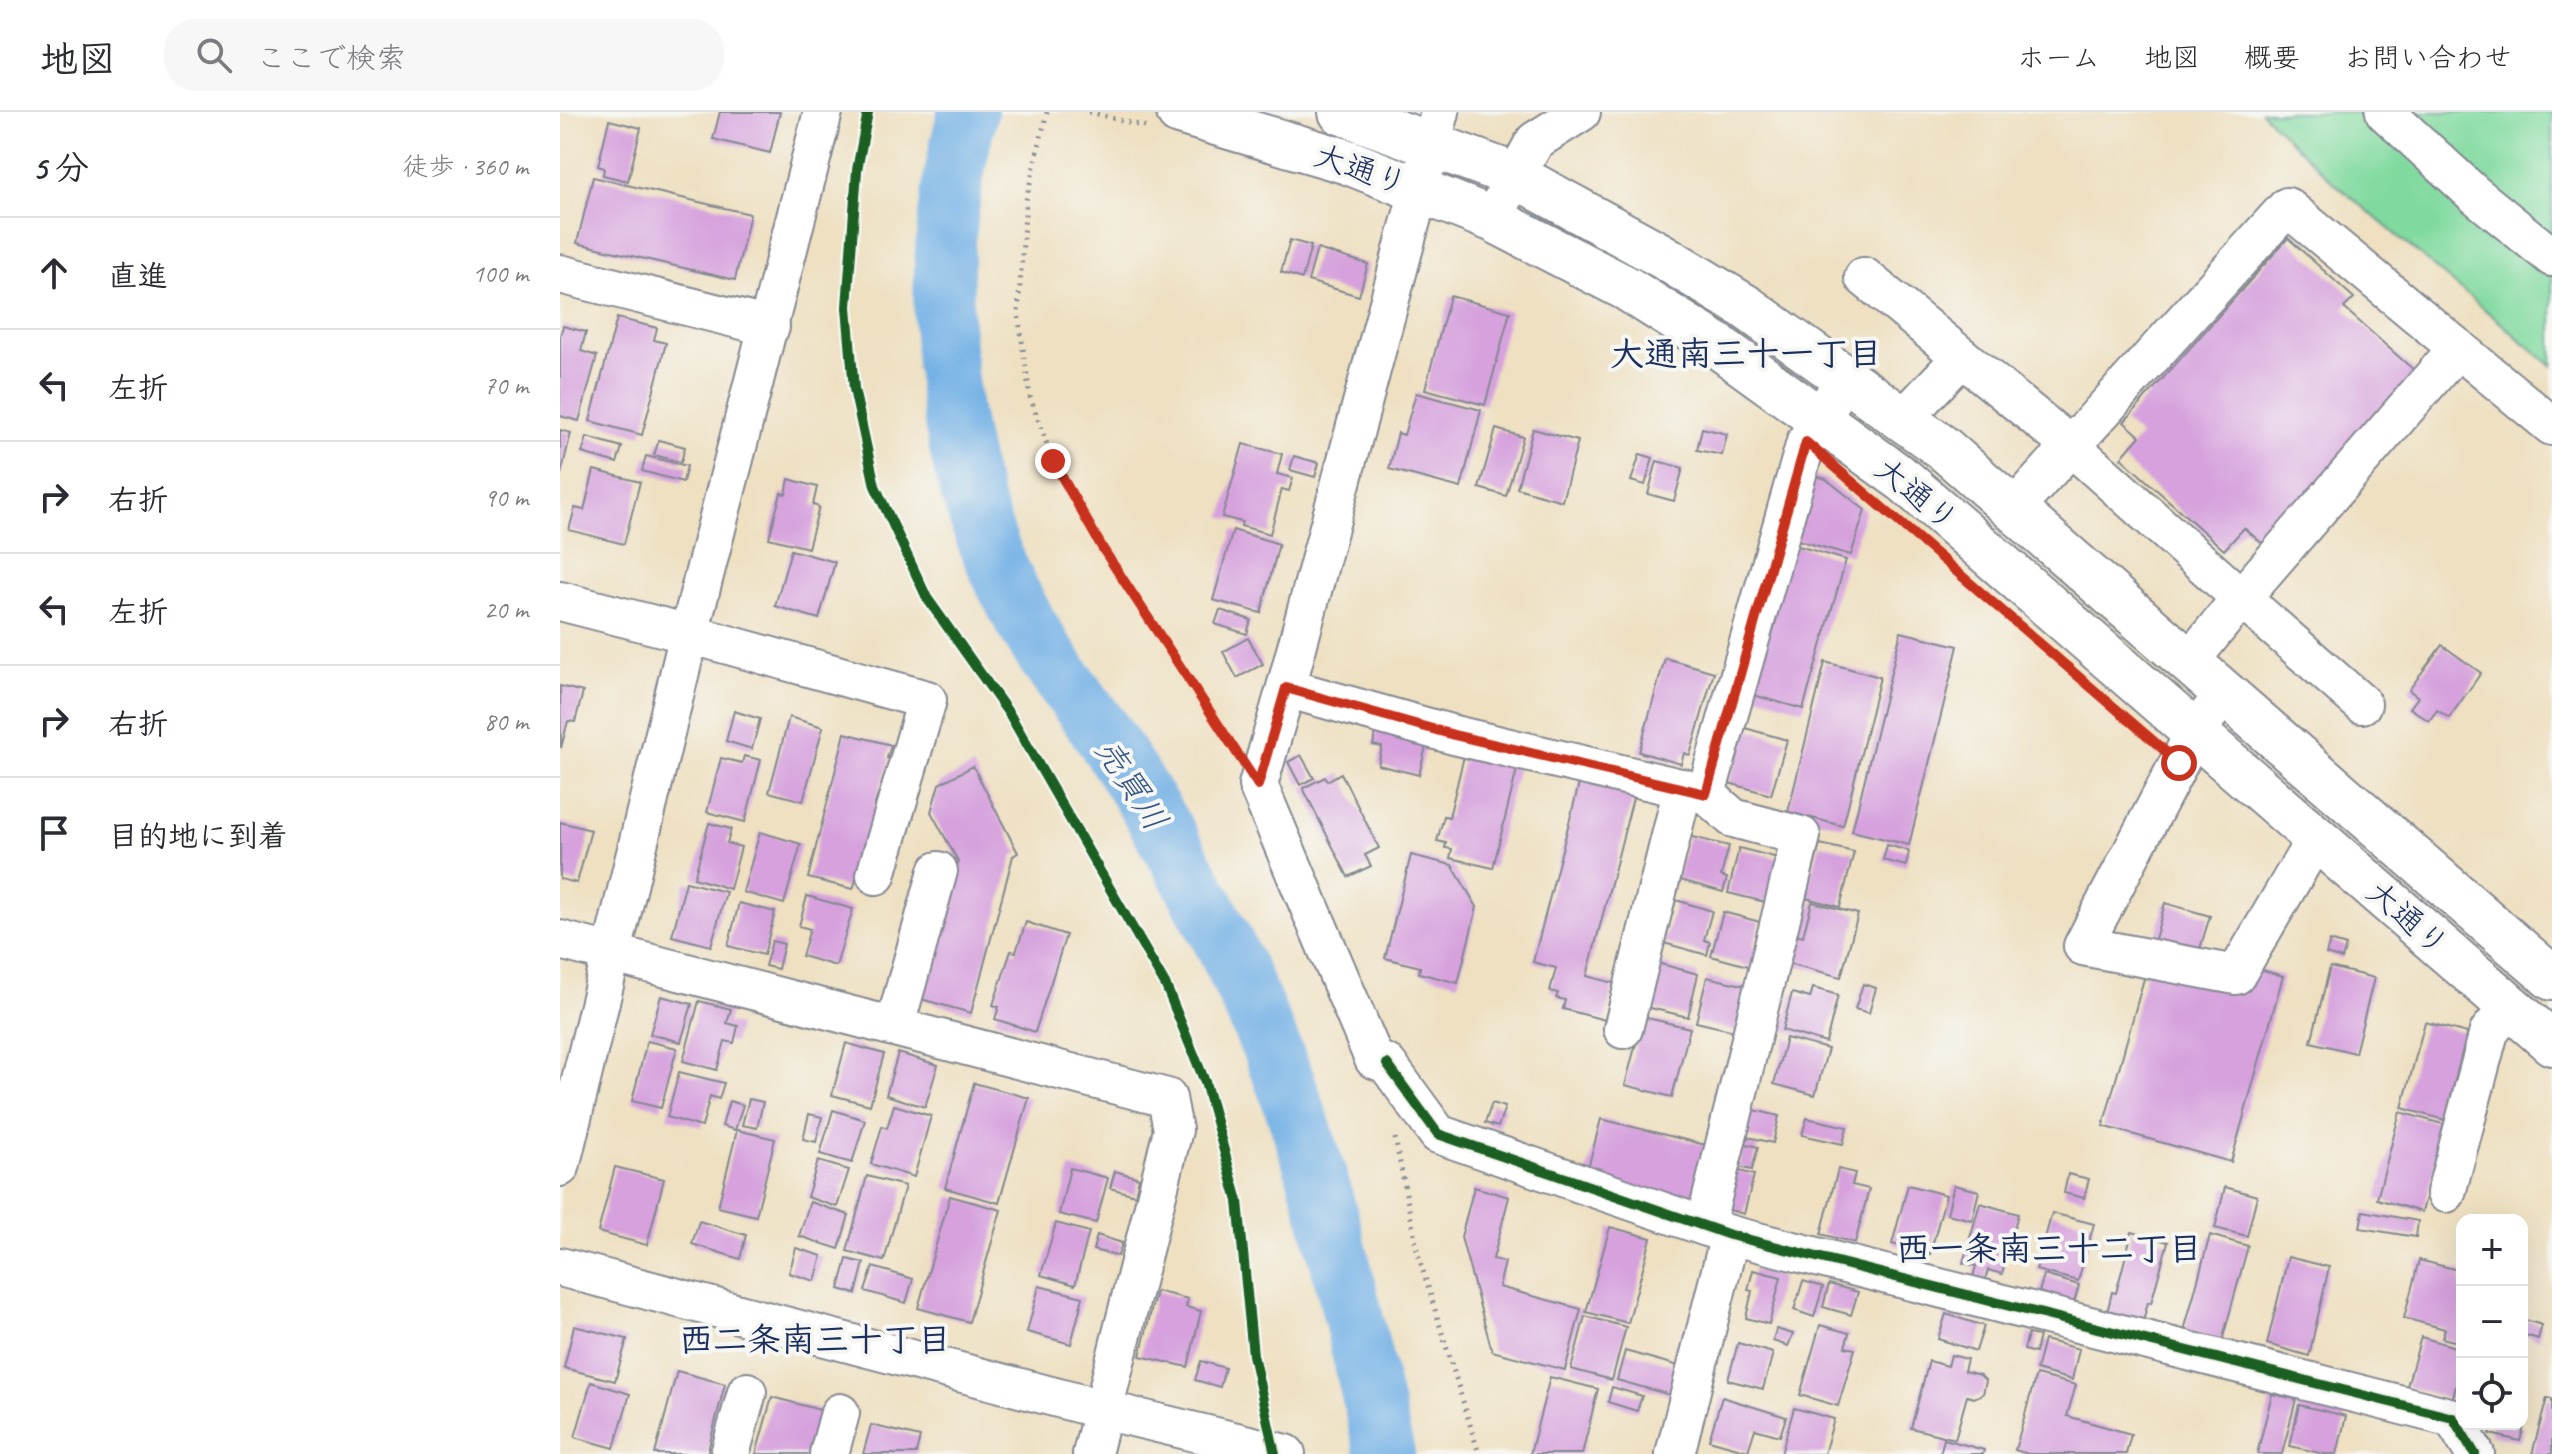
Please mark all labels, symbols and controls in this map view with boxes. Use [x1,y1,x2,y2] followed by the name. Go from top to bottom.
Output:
[164,19,724,91] search box
[192,33,236,77] icon: search
[40,36,116,83] text: 地図
[256,39,406,77] text: ここで検索
[2017,40,2100,75] text: ホーム
[2144,40,2200,75] text: 地図
[2244,40,2300,75] text: 概要
[2344,40,2512,75] text: お問い合わせ
[1309,134,1413,204] street label: 大通り
[32,146,89,189] text: 5 分
[403,150,528,183] text: 徒歩 · 360 m
[32,251,76,295] icon: ahead
[108,257,168,295] text: 直進
[472,257,528,290] text: 100 m
[1610,332,1882,375] district label: 大通南三十一丁目
[32,363,76,407] icon: left
[108,369,168,407] text: 左折
[484,369,528,402] text: 70 m
[1035,443,1071,479] route end
[1866,448,1967,541] street label: 大通り
[32,475,76,519] icon: right
[108,481,168,519] text: 右折
[484,481,528,514] text: 90 m
[32,587,76,631] icon: left
[108,593,168,631] text: 左折
[484,593,528,626] text: 20 m
[32,699,76,743] icon: right
[108,705,168,743] text: 右折
[484,705,528,738] text: 80 m
[1086,730,1177,839] water label: 売買川
[2161,745,2197,781] route start
[32,811,76,855] icon: arrive
[108,817,288,855] text: 目的地に到着
[2358,871,2457,965] street label: 大通り
[2456,1214,2528,1430] map controls
[2456,1214,2528,1286] button: +
[1896,1227,2202,1270] district label: 西一条南三十二丁目
[2456,1286,2528,1358] button: −
[679,1318,951,1361] district label: 西二条南三十丁目
[2456,1358,2528,1430] button: locate

